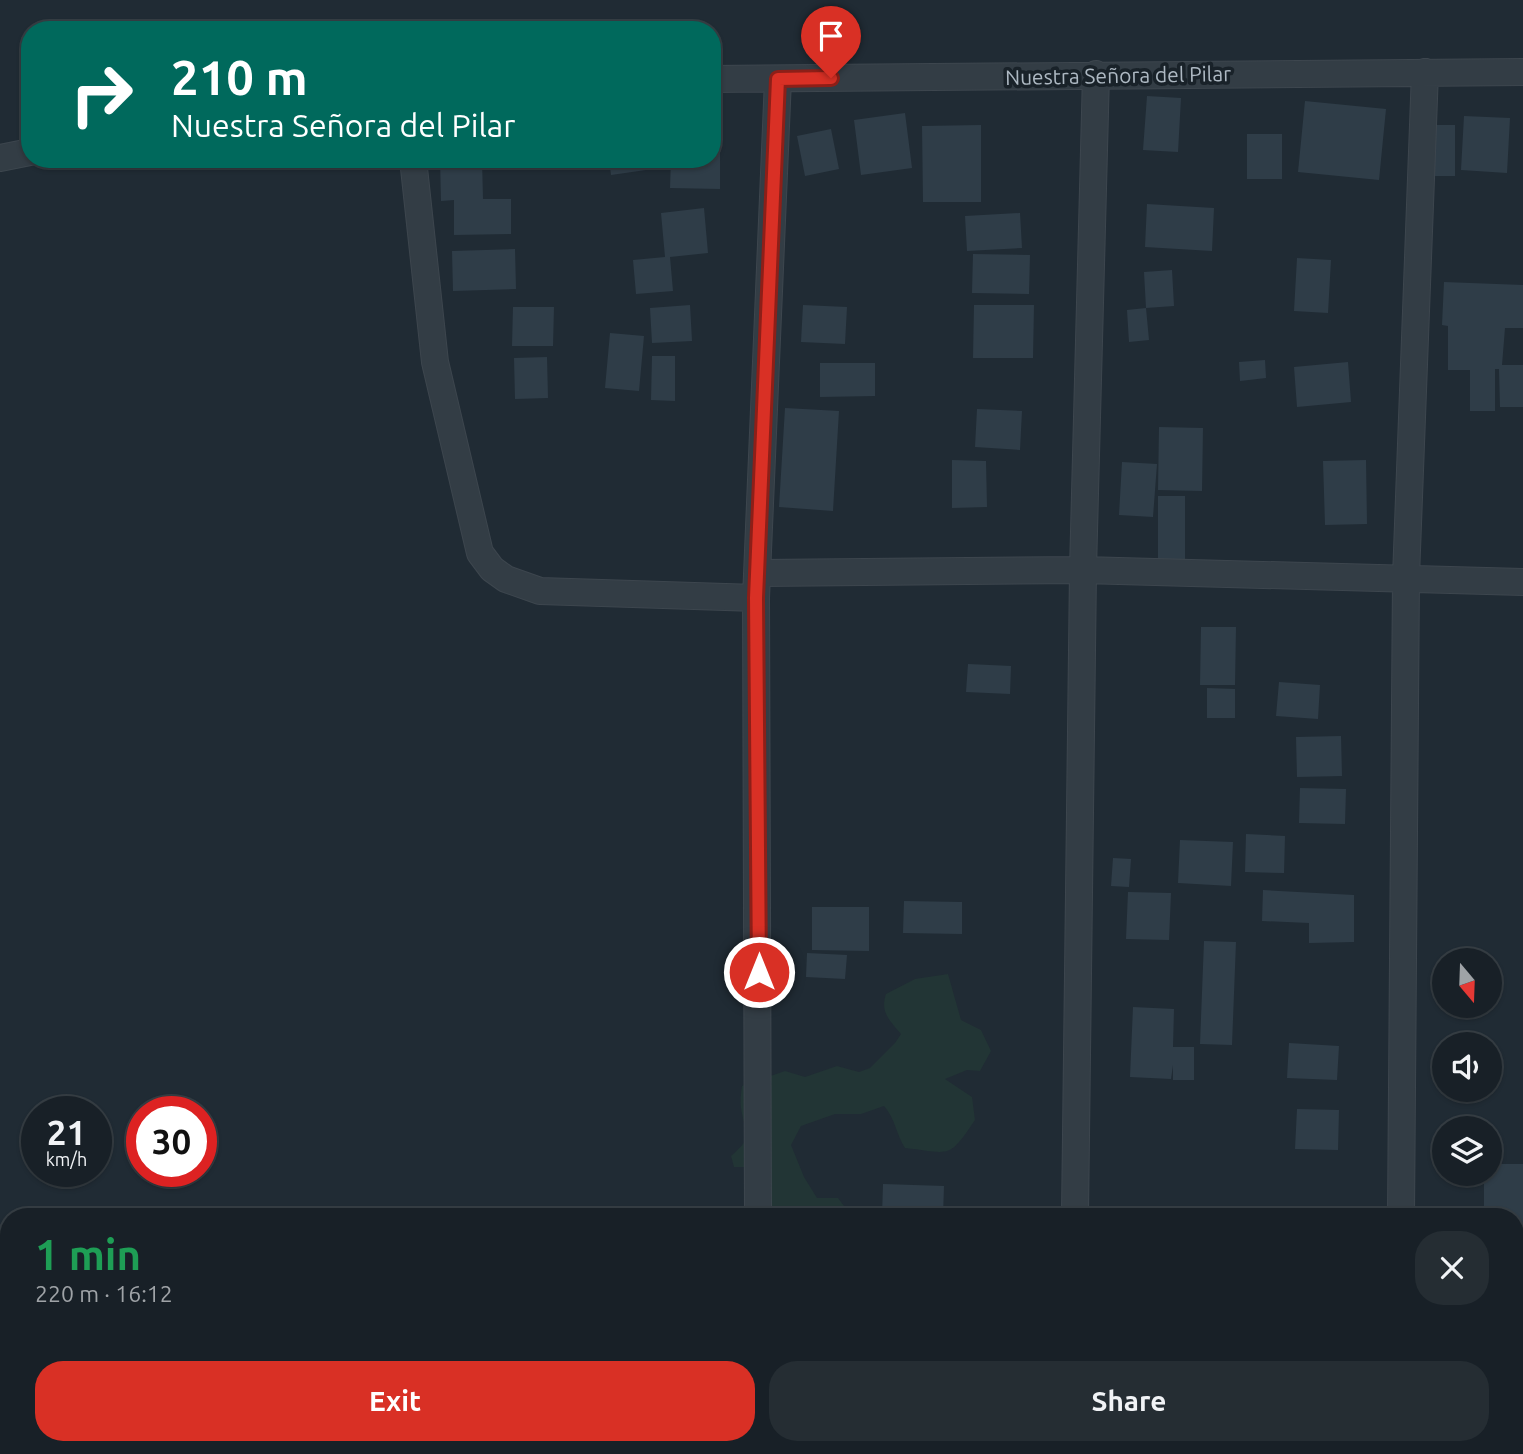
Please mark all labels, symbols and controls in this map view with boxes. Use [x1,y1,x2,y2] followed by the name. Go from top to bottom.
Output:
[801,6,861,78] pin
[812,17,850,55] icon: arrive
[56,49,147,140] icon: right
[171,49,308,104] text: 210 m
[1005,61,1231,89] street label: Nuestra Señora del Pilar
[171,107,515,143] text: Nuestra Señora del Pilar
[722,935,796,1009] position arrow
[1432,948,1502,1018] north arrow
[1432,948,1502,1186] map controls
[1432,1032,1502,1102] button: sound
[126,1096,217,1187] speed limit sign: 30
[47,1112,86,1152] text: 21
[1432,1116,1502,1186] button: layers
[46,1149,87,1169] text: km/h
[35,1231,141,1278] text: 1 min
[1415,1231,1489,1305] button: close
[35,1281,173,1306] text: 220 m · 16:12
[35,1361,755,1441] button: Exit
[769,1361,1489,1441] button: Share

